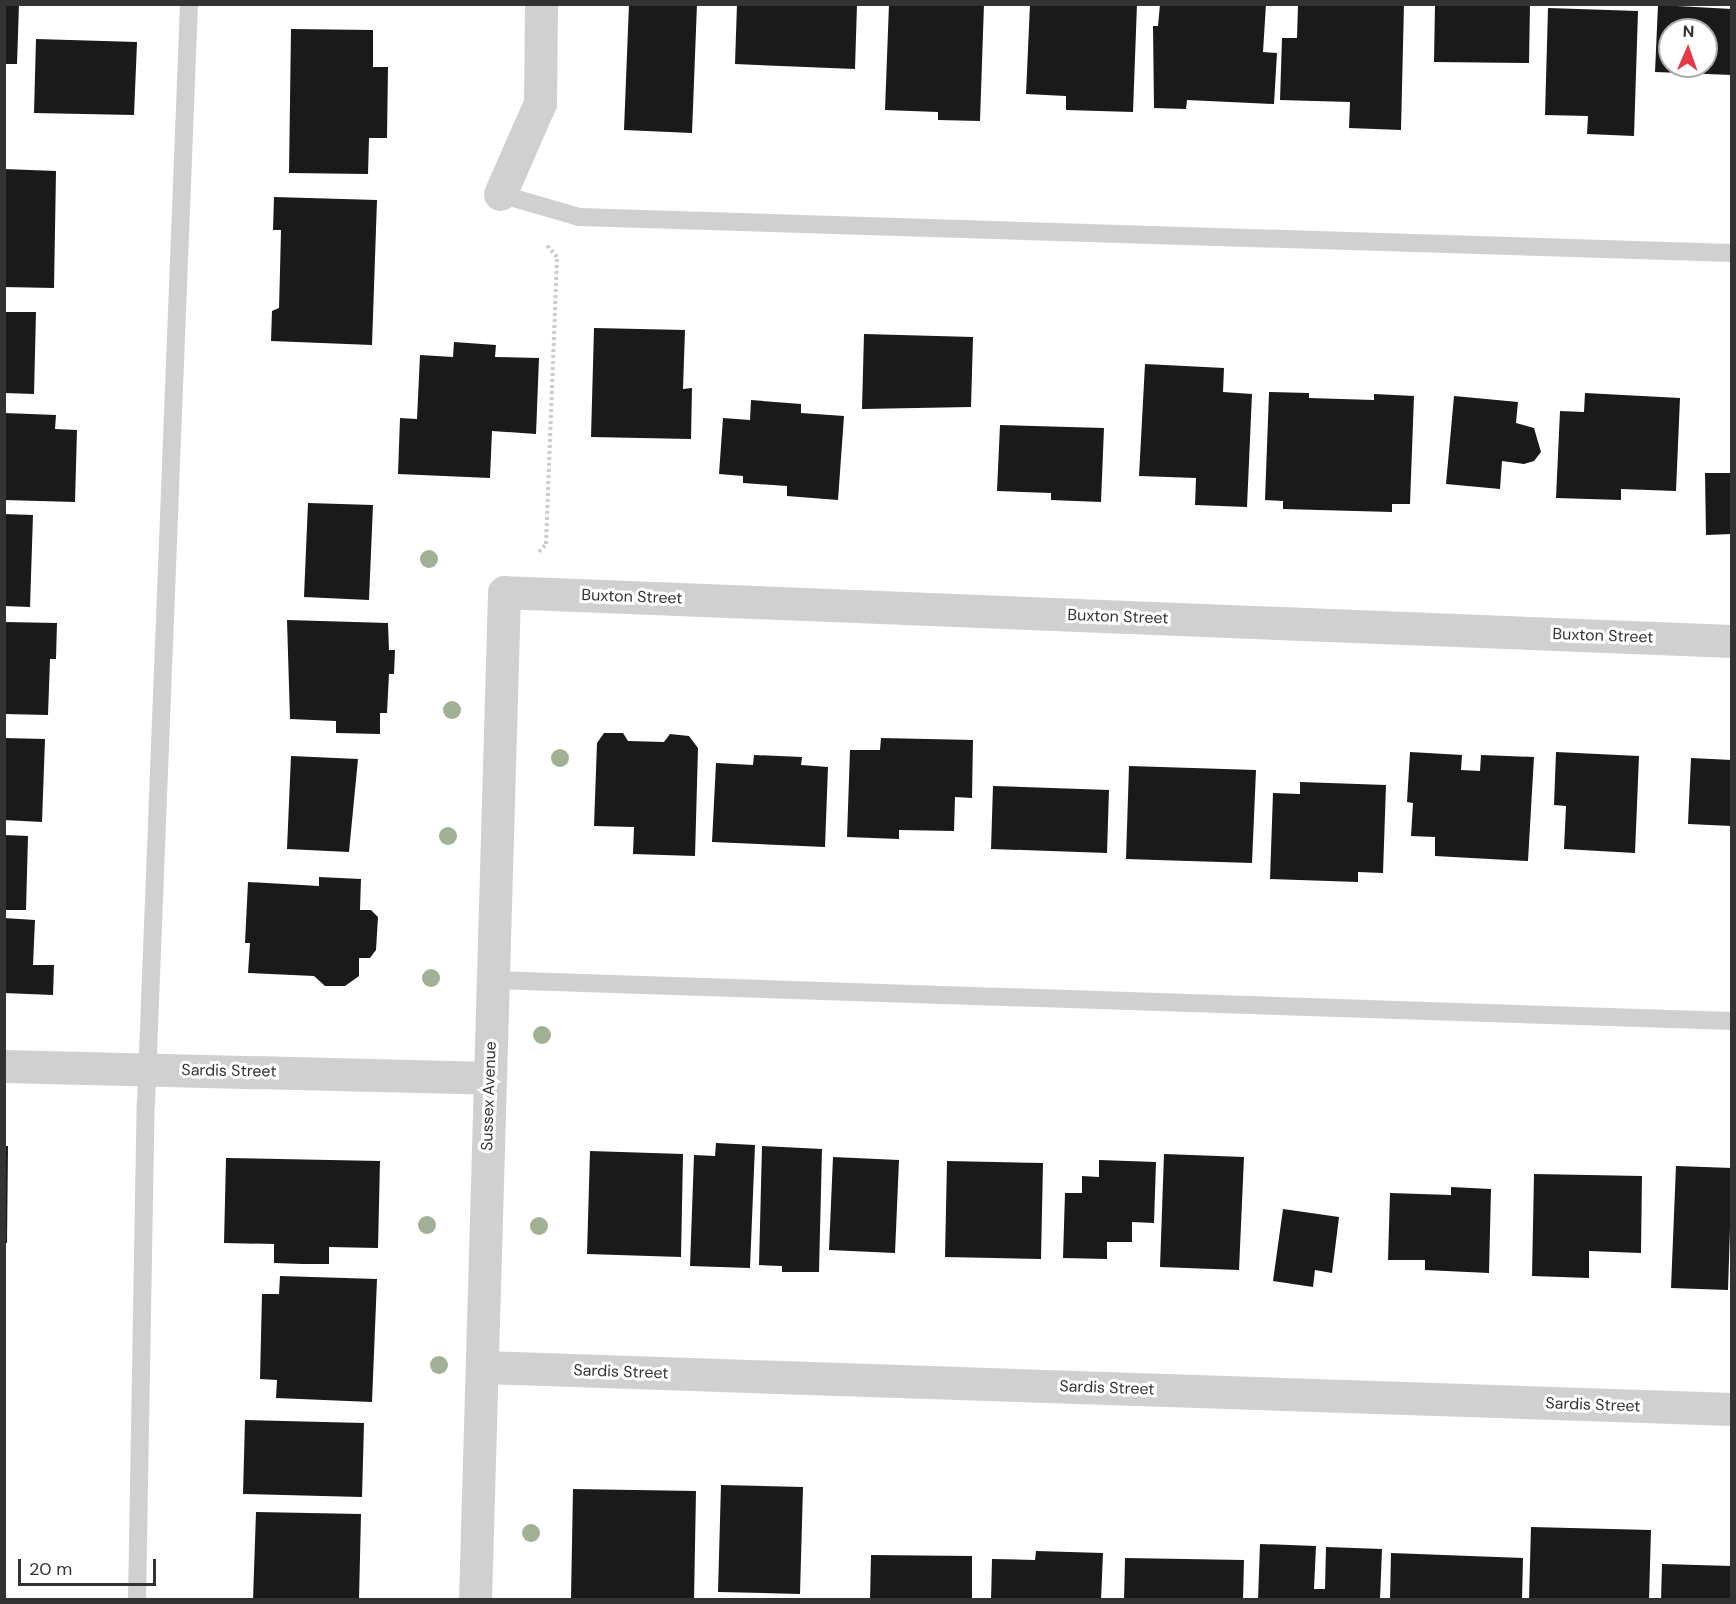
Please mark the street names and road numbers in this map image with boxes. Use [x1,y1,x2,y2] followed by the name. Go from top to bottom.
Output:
[581,586,683,608] street label: Buxton Street
[1067,606,1169,628] street label: Buxton Street
[1552,625,1654,647] street label: Buxton Street
[477,1041,501,1151] street label: Sussex Avenue
[181,1061,277,1081] street label: Sardis Street
[573,1361,669,1383] street label: Sardis Street
[1059,1377,1155,1399] street label: Sardis Street
[1545,1394,1641,1416] street label: Sardis Street

